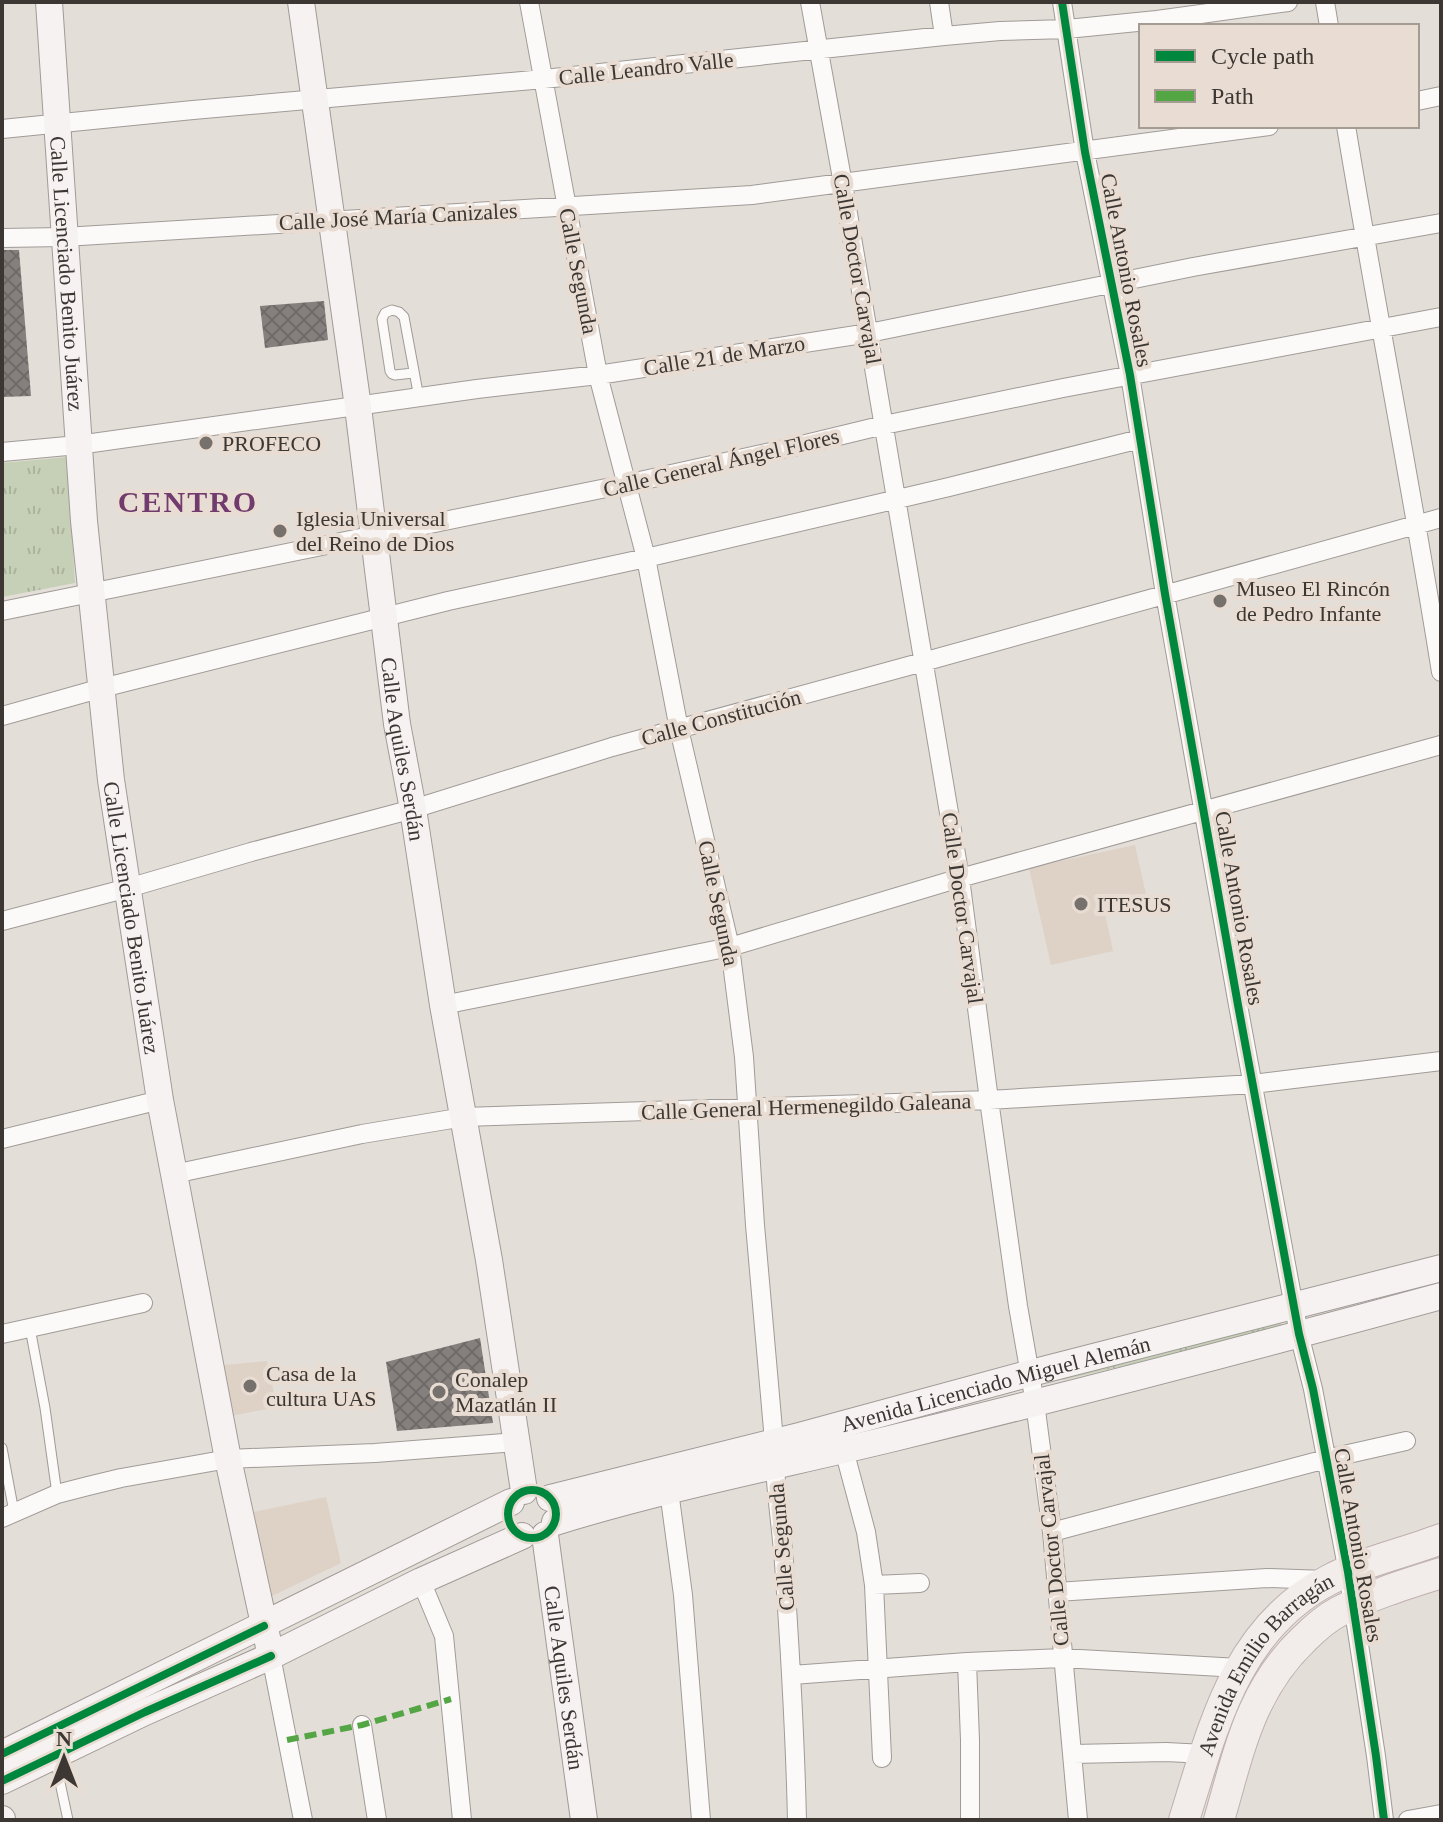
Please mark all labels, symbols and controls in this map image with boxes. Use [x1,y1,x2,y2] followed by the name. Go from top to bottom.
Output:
[1139,24,1419,128] legend
[1211,43,1314,69] text: Cycle path
[557,47,735,90] street label: Calle Leandro Valle
[1211,83,1254,109] text: Path
[45,135,89,412] street label: Calle Licenciado Benito Juárez
[1095,171,1158,369] street label: Calle Antonio Rosales
[828,172,887,366] street label: Calle Doctor Carvajal
[278,198,518,235] street label: Calle José María Canizales
[554,206,603,336] street label: Calle Segunda
[642,330,807,381] street label: Calle 21 de Marzo
[601,423,841,502] street label: Calle General Ángel Flores
[222,431,321,456] place label: PROFECO
[197,434,215,452] marker: PROFECO
[118,485,258,518] district label: CENTRO
[296,506,454,556] place label: Iglesia Universal del Reino de Dios
[271,522,289,540] marker: Iglesia Universal del Reino de Dios
[1236,576,1390,626] place label: Museo El Rincón de Pedro Infante
[1211,592,1229,610] marker: Museo El Rincón de Pedro Infante
[376,656,430,843] street label: Calle Aquiles Serdán
[638,684,804,751] street label: Calle Constitución
[98,780,165,1056] street label: Calle Licenciado Benito Juárez
[1210,809,1269,1007] street label: Calle Antonio Rosales
[937,811,988,1005] street label: Calle Doctor Carvajal
[693,838,744,968] street label: Calle Segunda
[1097,892,1172,917] place label: ITESUS
[1072,895,1090,913] marker: ITESUS
[640,1088,972,1125] street label: Calle General Hermenegildo Galeana
[838,1331,1153,1437] street label: Avenida Licenciado Miguel Alemán
[266,1361,377,1411] place label: Casa de la cultura UAS
[455,1367,557,1417] place label: Conalep Mazatlán II
[241,1377,259,1395] marker: Casa de la cultura UAS
[430,1383,448,1401] marker: Conalep Mazatlán II
[1329,1446,1388,1644] street label: Calle Antonio Rosales
[1029,1453,1074,1647] street label: Calle Doctor Carvajal
[763,1482,800,1612] street label: Calle Segunda
[1193,1568,1338,1759] street label: Avenida Emilio Barragán
[539,1584,589,1771] street label: Calle Aquiles Serdán
[24,1718,104,1798] north arrow
[56,1726,72,1751] text: N

